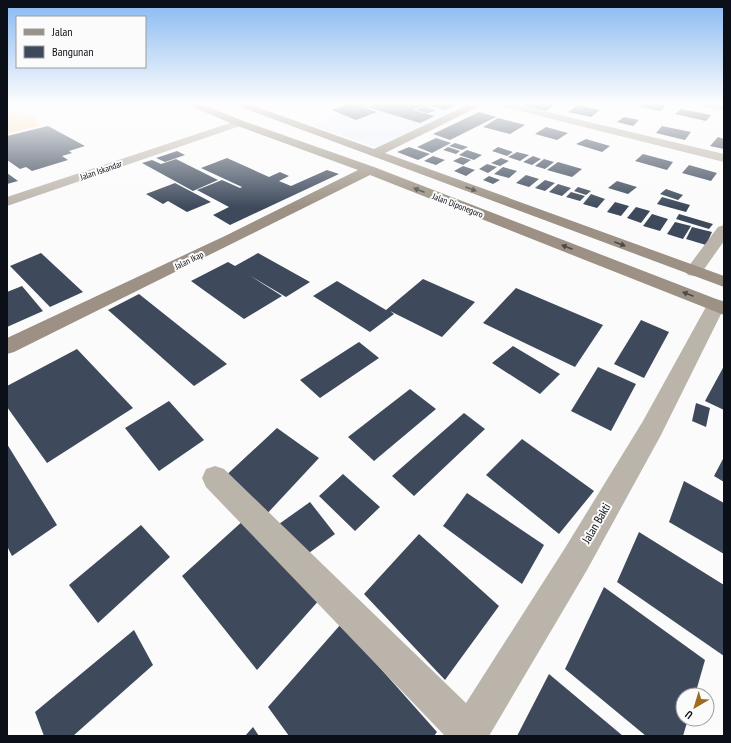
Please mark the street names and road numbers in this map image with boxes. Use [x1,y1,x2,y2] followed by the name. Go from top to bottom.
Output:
[78,158,124,183] street label: Jalan Iskandar
[430,190,485,220] street label: Jalan Diponegoro
[172,248,205,272] street label: Jalan Ikap
[578,500,614,547] street label: Jalan Bakti

